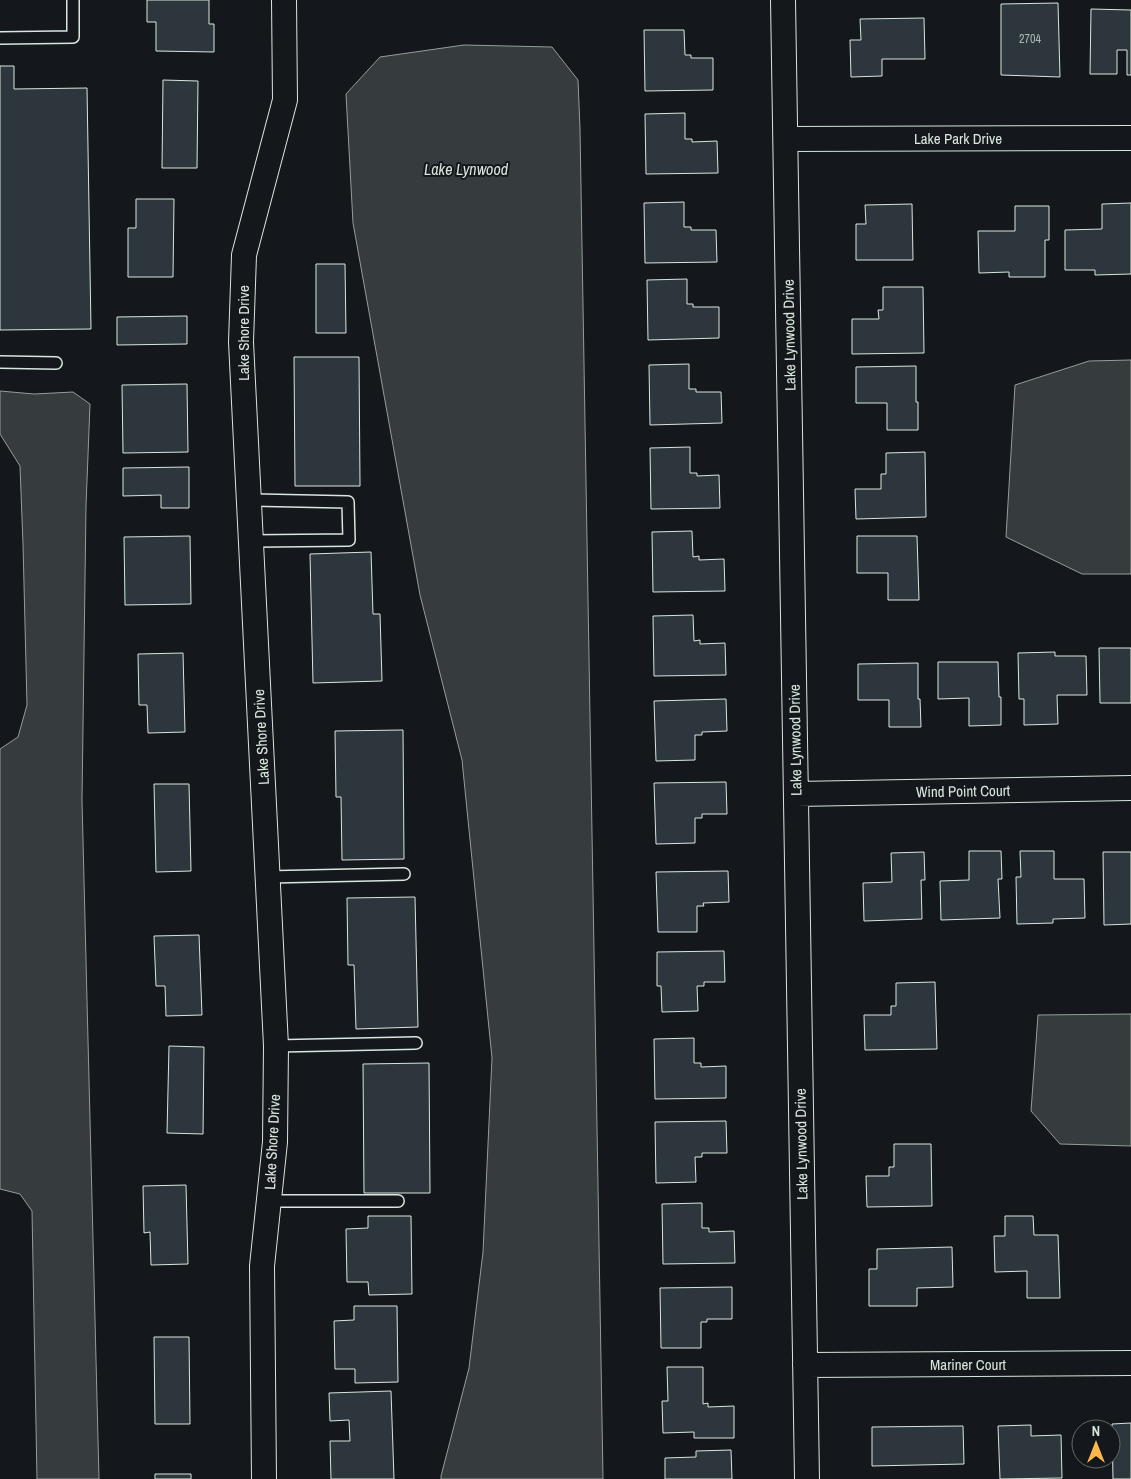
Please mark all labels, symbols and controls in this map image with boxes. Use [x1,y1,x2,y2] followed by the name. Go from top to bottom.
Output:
[1019,31,1041,47] house number: 2704
[914,128,1002,149] street label: Lake Park Drive
[424,158,509,180] water label: Lake Lynwood
[778,279,800,391] street label: Lake Lynwood Drive
[233,285,254,381] street label: Lake Shore Drive
[784,684,806,796] street label: Lake Lynwood Drive
[248,689,274,785] street label: Lake Shore Drive
[916,780,1011,802] street label: Wind Point Court
[790,1088,812,1200] street label: Lake Lynwood Drive
[259,1094,285,1190] street label: Lake Shore Drive
[930,1354,1007,1375] street label: Mariner Court
[1071,1419,1121,1469] north arrow
[1092,1422,1100,1440] text: N

